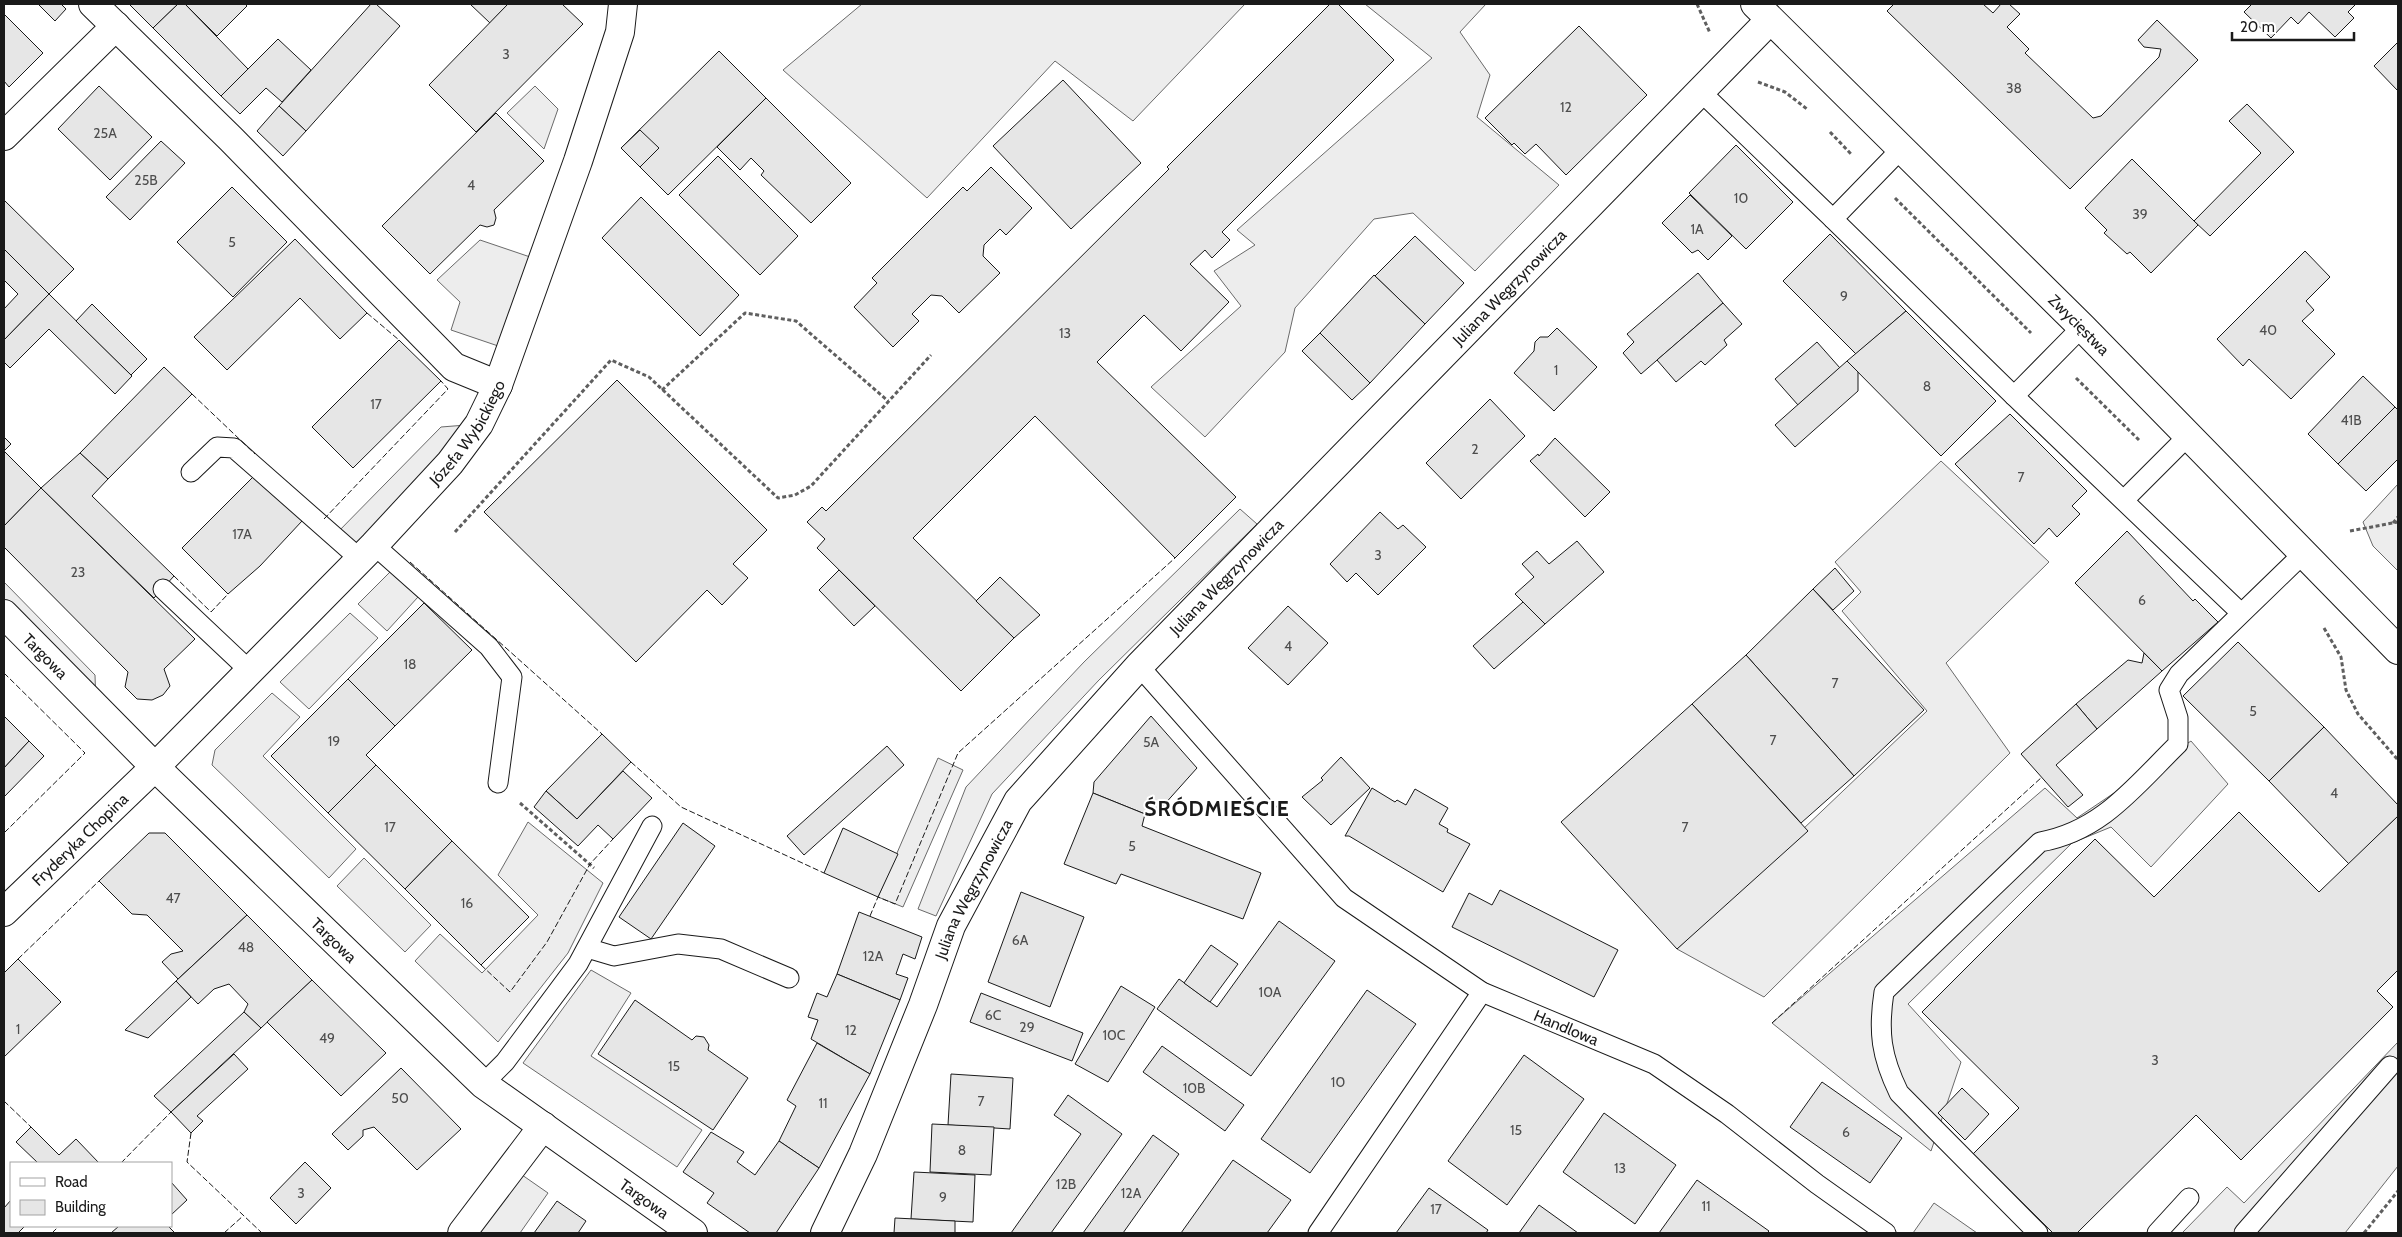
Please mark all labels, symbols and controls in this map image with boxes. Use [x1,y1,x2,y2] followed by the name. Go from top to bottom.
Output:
[2232,10,2354,42] scale bar
[2240,18,2275,36] text: 20 m
[502,45,510,63] house number: 3
[2006,79,2022,97] house number: 38
[1560,98,1572,116] house number: 12
[93,124,117,142] house number: 25A
[134,171,158,189] house number: 25B
[467,176,475,194] house number: 4
[1734,189,1748,207] house number: 10
[2132,205,2148,223] house number: 39
[1690,220,1704,238] house number: 1A
[1448,225,1570,350] street label: Juliana Węgrzynowicza
[228,233,236,251] house number: 5
[1840,287,1848,305] house number: 9
[2045,290,2114,359] street label: Zwycięstwa
[2259,321,2277,339] house number: 40
[1059,324,1071,342] house number: 13
[1554,361,1558,379] house number: 1
[424,377,509,490] street label: Józefa Wybickiego
[1923,377,1931,395] house number: 8
[370,395,382,413] house number: 17
[2340,411,2362,429] house number: 41B
[1471,440,1479,458] house number: 2
[2017,468,2025,486] house number: 7
[1165,515,1287,639] street label: Juliana Węgrzynowicza
[232,525,252,543] house number: 17A
[1374,546,1382,564] house number: 3
[71,563,85,581] house number: 23
[2138,591,2146,609] house number: 6
[19,629,72,683] street label: Targowa
[1284,637,1292,655] house number: 4
[403,655,417,673] house number: 18
[1831,674,1839,692] house number: 7
[2249,702,2257,720] house number: 5
[1769,731,1777,749] house number: 7
[328,732,340,750] house number: 19
[1143,733,1159,751] house number: 5A
[2330,784,2338,802] house number: 4
[28,789,132,890] street label: Fryderyka Chopina
[1144,796,1290,821] district label: ŚRÓDMIEŚCIE
[930,815,1016,963] street label: Juliana Węgrzynowicza
[384,818,396,836] house number: 17
[1681,818,1689,836] house number: 7
[1128,837,1136,855] house number: 5
[165,889,181,907] house number: 47
[461,894,473,912] house number: 16
[307,914,361,967] street label: Targowa
[1012,931,1029,949] house number: 6A
[238,938,254,956] house number: 48
[863,947,884,965] house number: 12A
[1259,983,1282,1001] house number: 10A
[1531,1005,1602,1049] street label: Handlowa
[985,1006,1002,1024] house number: 6C
[1019,1018,1035,1036] house number: 29
[16,1020,20,1038] house number: 1
[845,1021,857,1039] house number: 12
[1103,1026,1126,1044] house number: 10C
[319,1029,335,1047] house number: 49
[2151,1051,2159,1069] house number: 3
[668,1057,680,1075] house number: 15
[1331,1073,1345,1091] house number: 10
[1183,1079,1205,1097] house number: 10B
[391,1089,409,1107] house number: 50
[977,1092,985,1110] house number: 7
[818,1094,828,1112] house number: 11
[1510,1121,1522,1139] house number: 15
[1842,1123,1850,1141] house number: 6
[958,1141,966,1159] house number: 8
[1614,1159,1626,1177] house number: 13
[10,1162,172,1227] legend
[55,1173,88,1191] text: Road
[616,1175,673,1223] street label: Targowa
[1056,1175,1076,1193] house number: 12B
[297,1184,305,1202] house number: 3
[1121,1184,1142,1202] house number: 12A
[939,1188,947,1206] house number: 9
[1701,1197,1711,1215] house number: 11
[55,1198,106,1216] text: Building
[1430,1200,1442,1218] house number: 17

